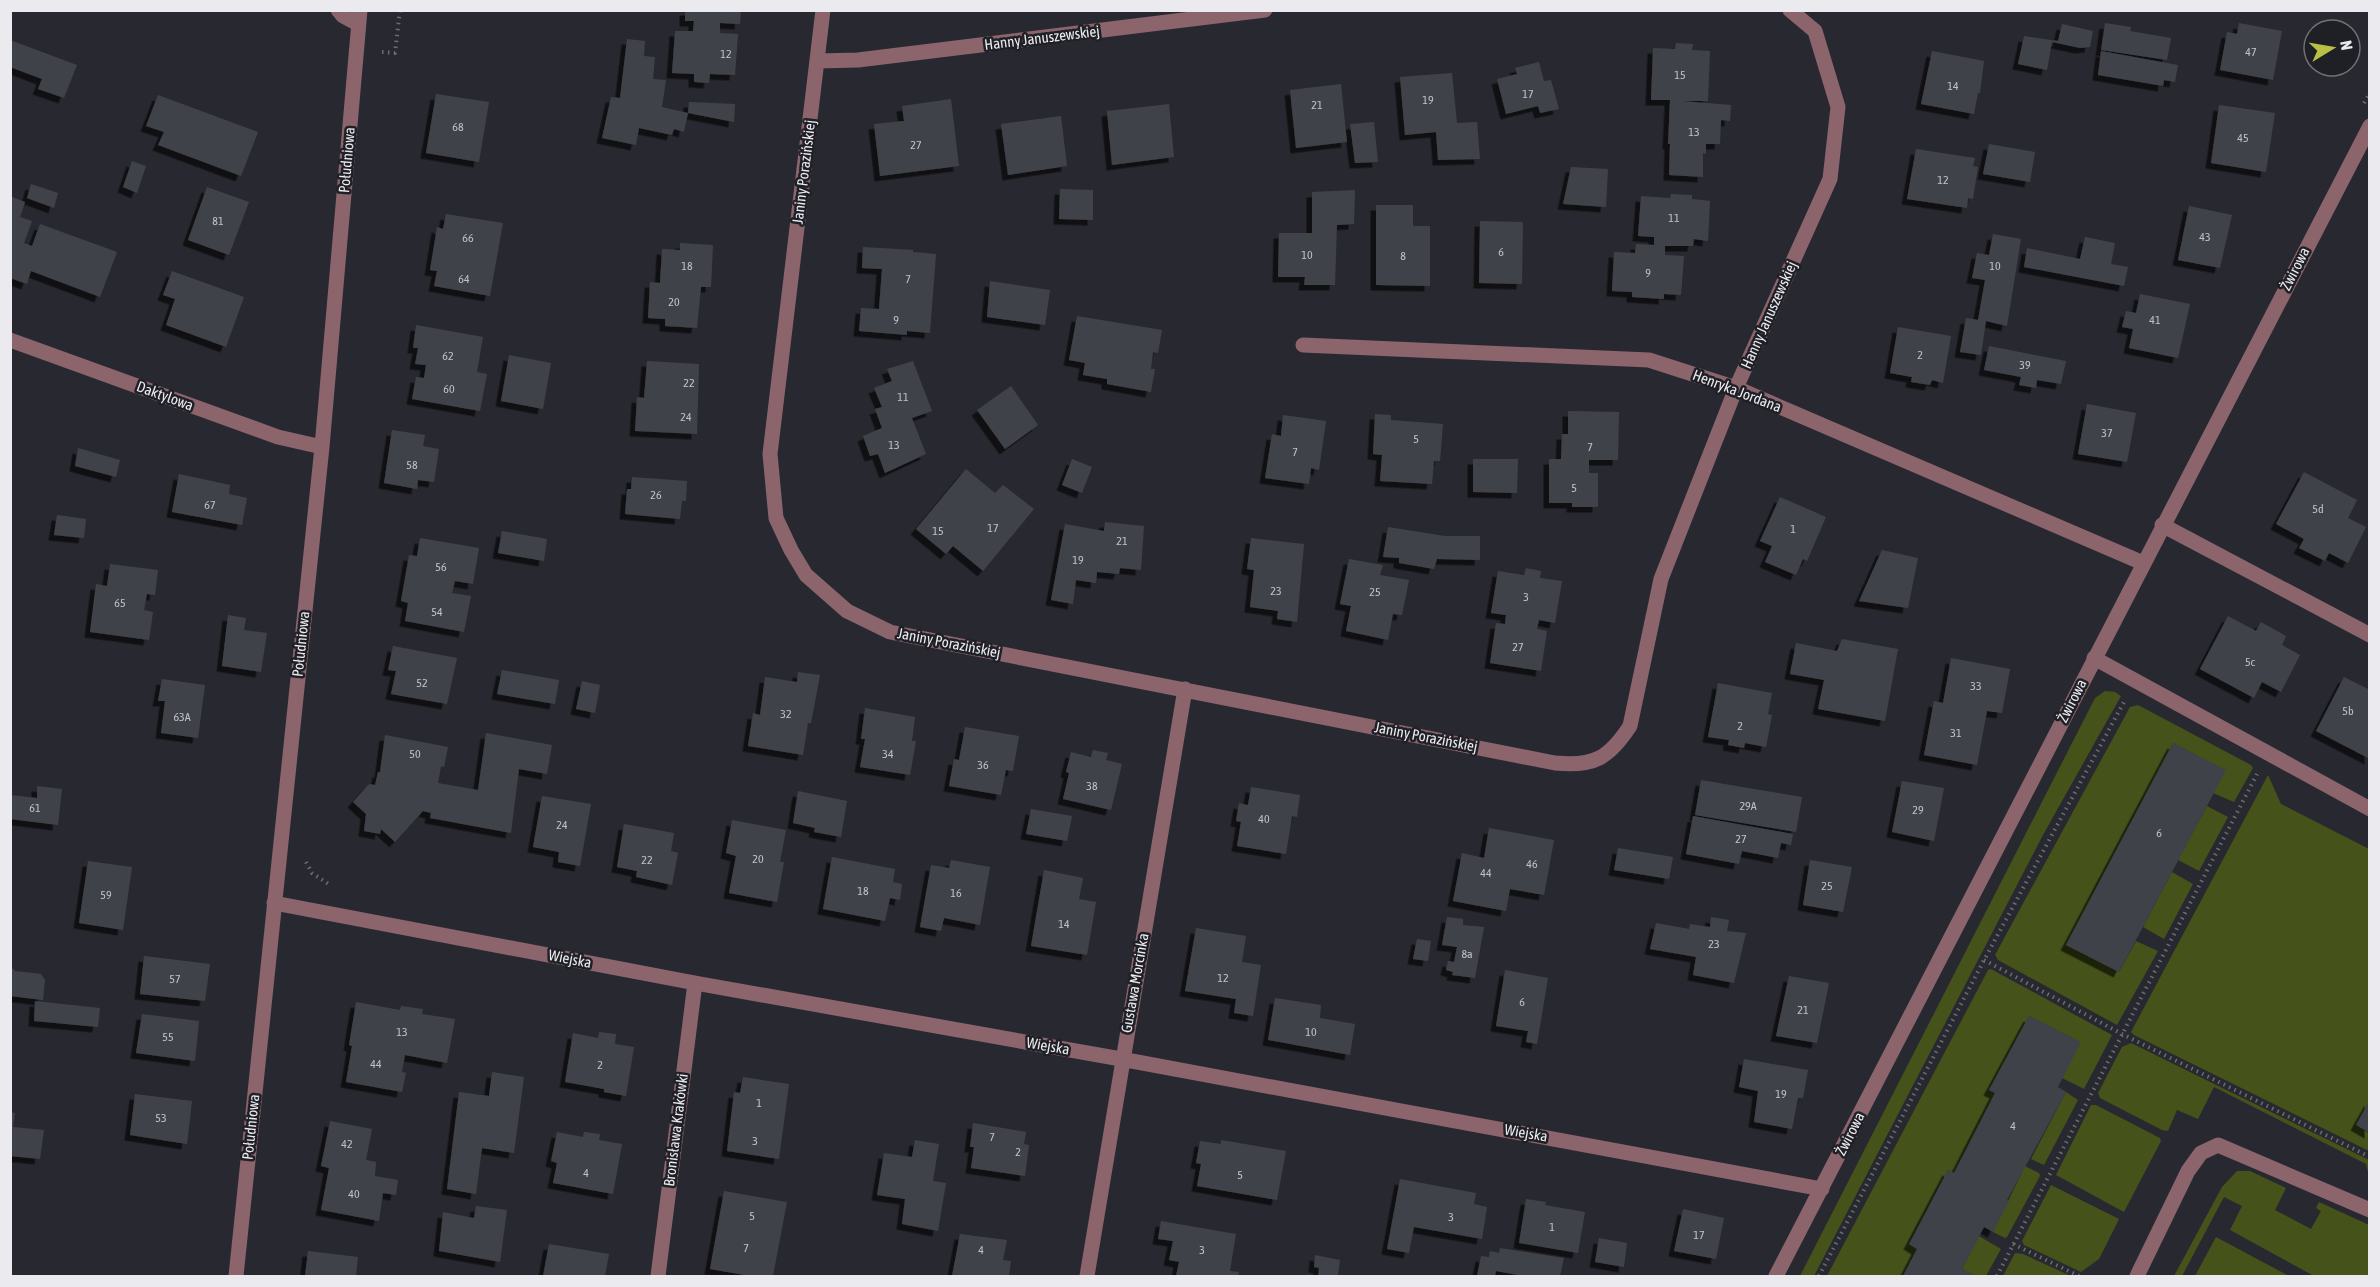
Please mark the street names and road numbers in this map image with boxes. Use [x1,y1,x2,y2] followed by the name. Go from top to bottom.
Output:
[983,22,1101,53] street label: Hanny Januszewskiej
[789,119,818,225] street label: Janiny Porazińskiej
[335,126,358,194] street label: Południowa
[2276,244,2313,293] street label: Żwirowa
[1737,258,1800,371] street label: Hanny Januszewskiej
[1690,366,1784,415] street label: Henryka Jordana
[135,377,196,414] street label: Daktylowa
[289,610,312,678] street label: Południowa
[896,624,1002,661] street label: Janiny Porazińskiej
[2053,676,2090,725] street label: Żwirowa
[1373,718,1479,755] street label: Janiny Porazińskiej
[1117,932,1152,1034] street label: Gustawa Morcinka
[547,946,593,971] street label: Wiejska
[1025,1033,1071,1058] street label: Wiejska
[660,1073,691,1187] street label: Bronisława Krakówki
[239,1093,262,1161] street label: Południowa
[1831,1109,1868,1158] street label: Żwirowa
[1503,1120,1549,1145] street label: Wiejska

